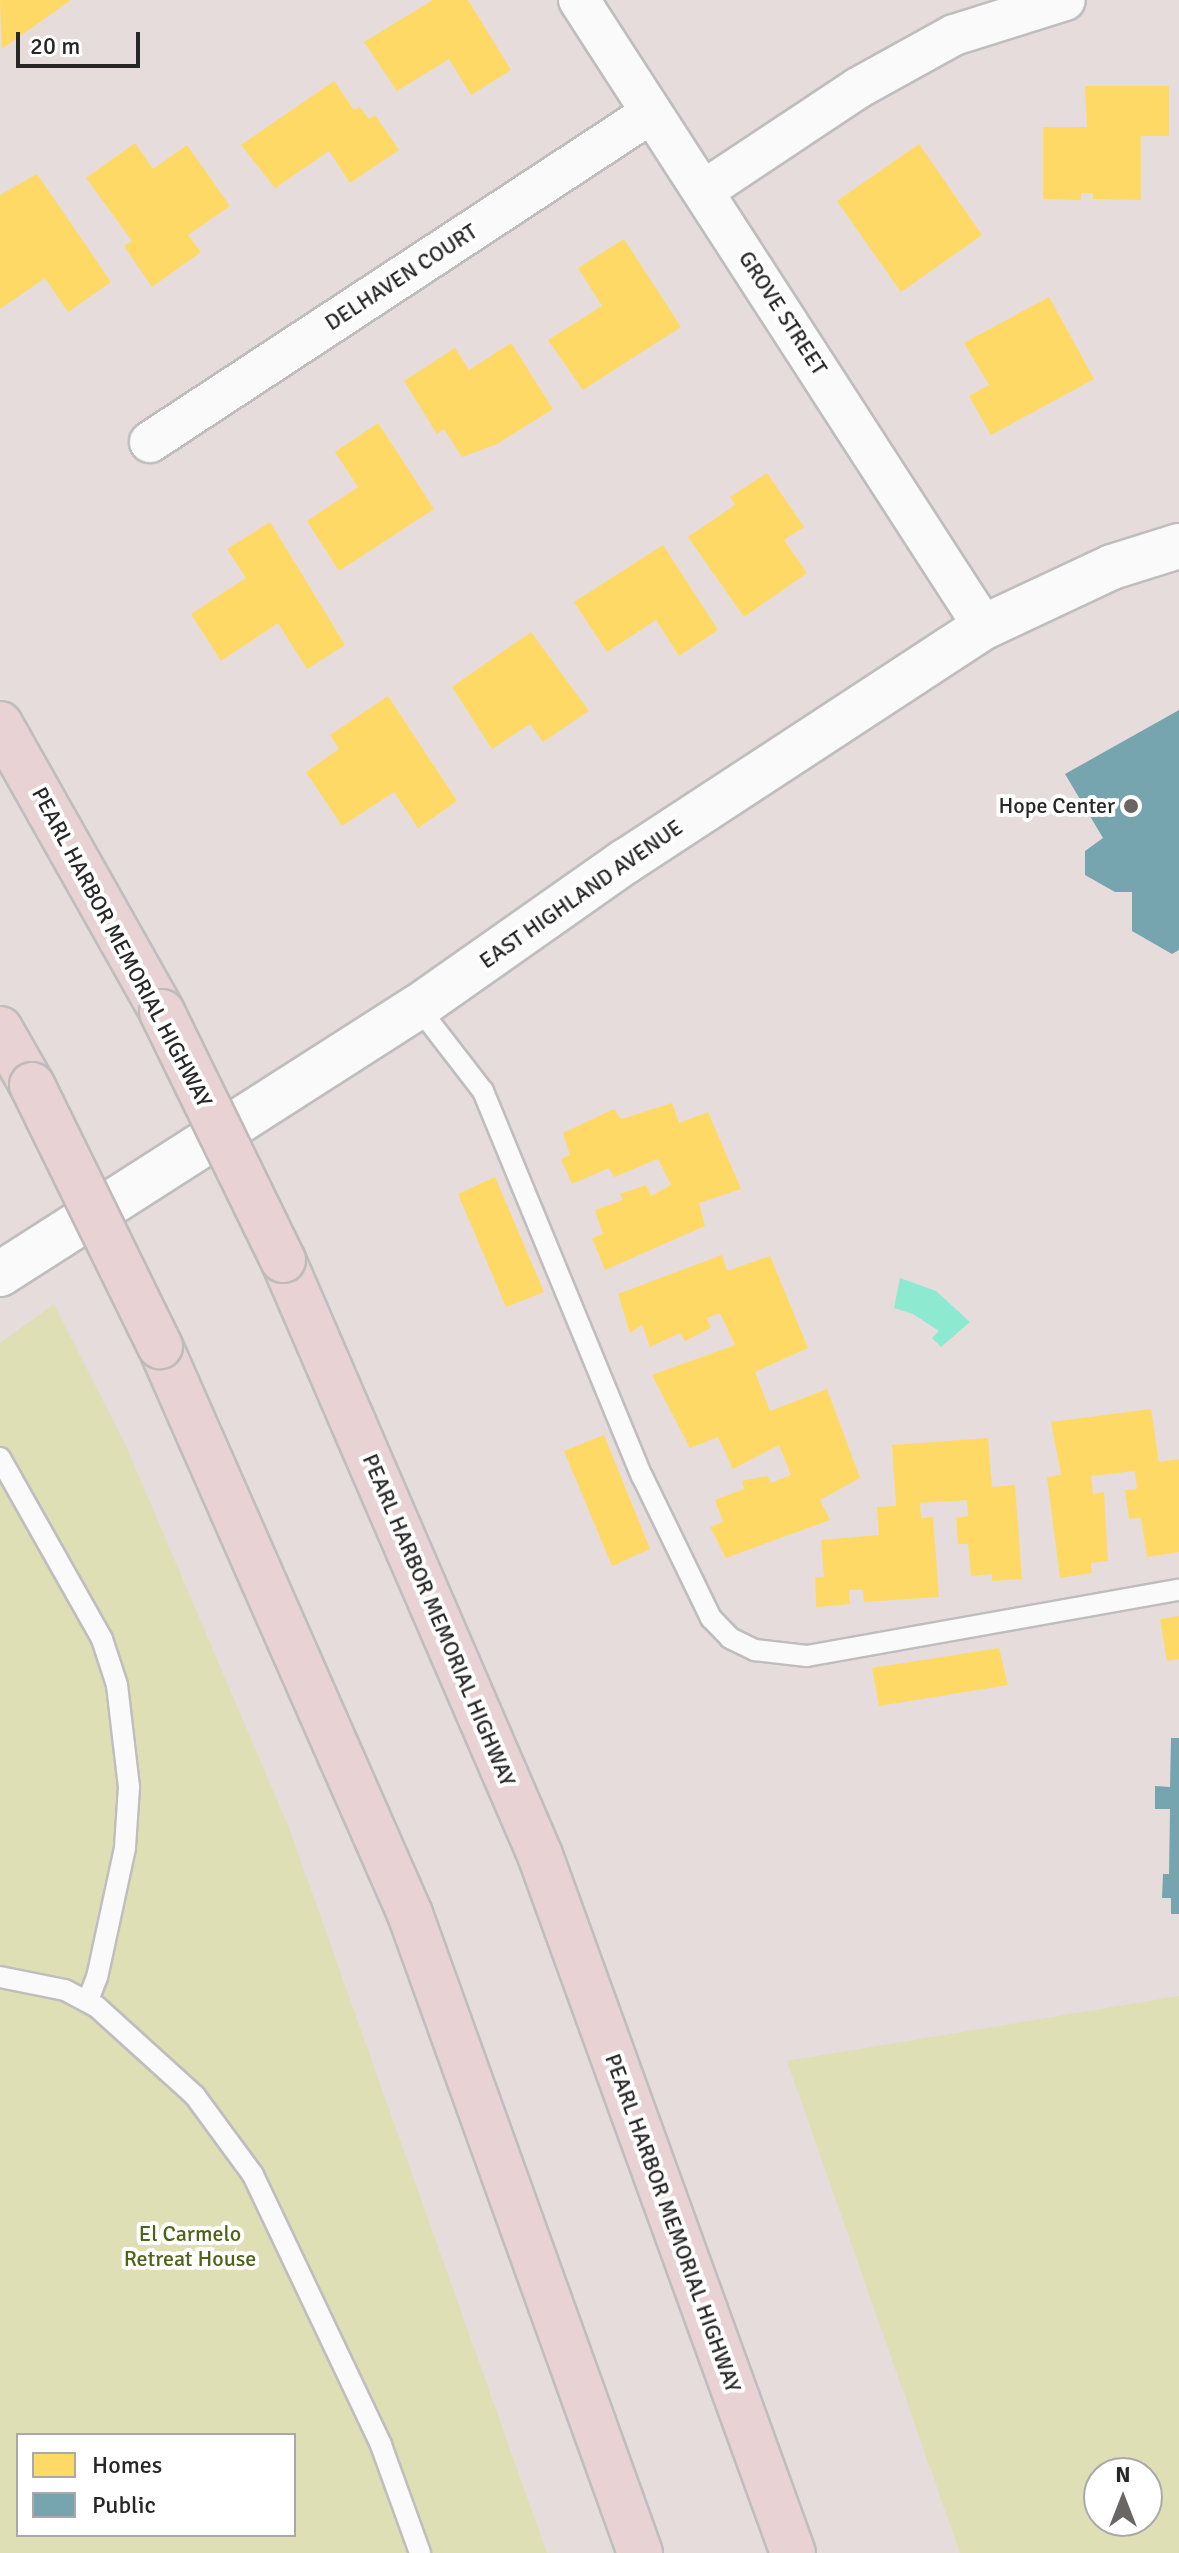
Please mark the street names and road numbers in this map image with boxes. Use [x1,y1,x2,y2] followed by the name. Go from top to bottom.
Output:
[320,218,482,336] street label: DELHAVEN COURT
[733,246,833,380] street label: GROVE STREET
[26,783,218,1111] street label: PEARL HARBOR MEMORIAL HIGHWAY
[474,814,688,974] street label: EAST HIGHLAND AVENUE
[357,1450,521,1790] street label: PEARL HARBOR MEMORIAL HIGHWAY
[599,2050,747,2396] street label: PEARL HARBOR MEMORIAL HIGHWAY

